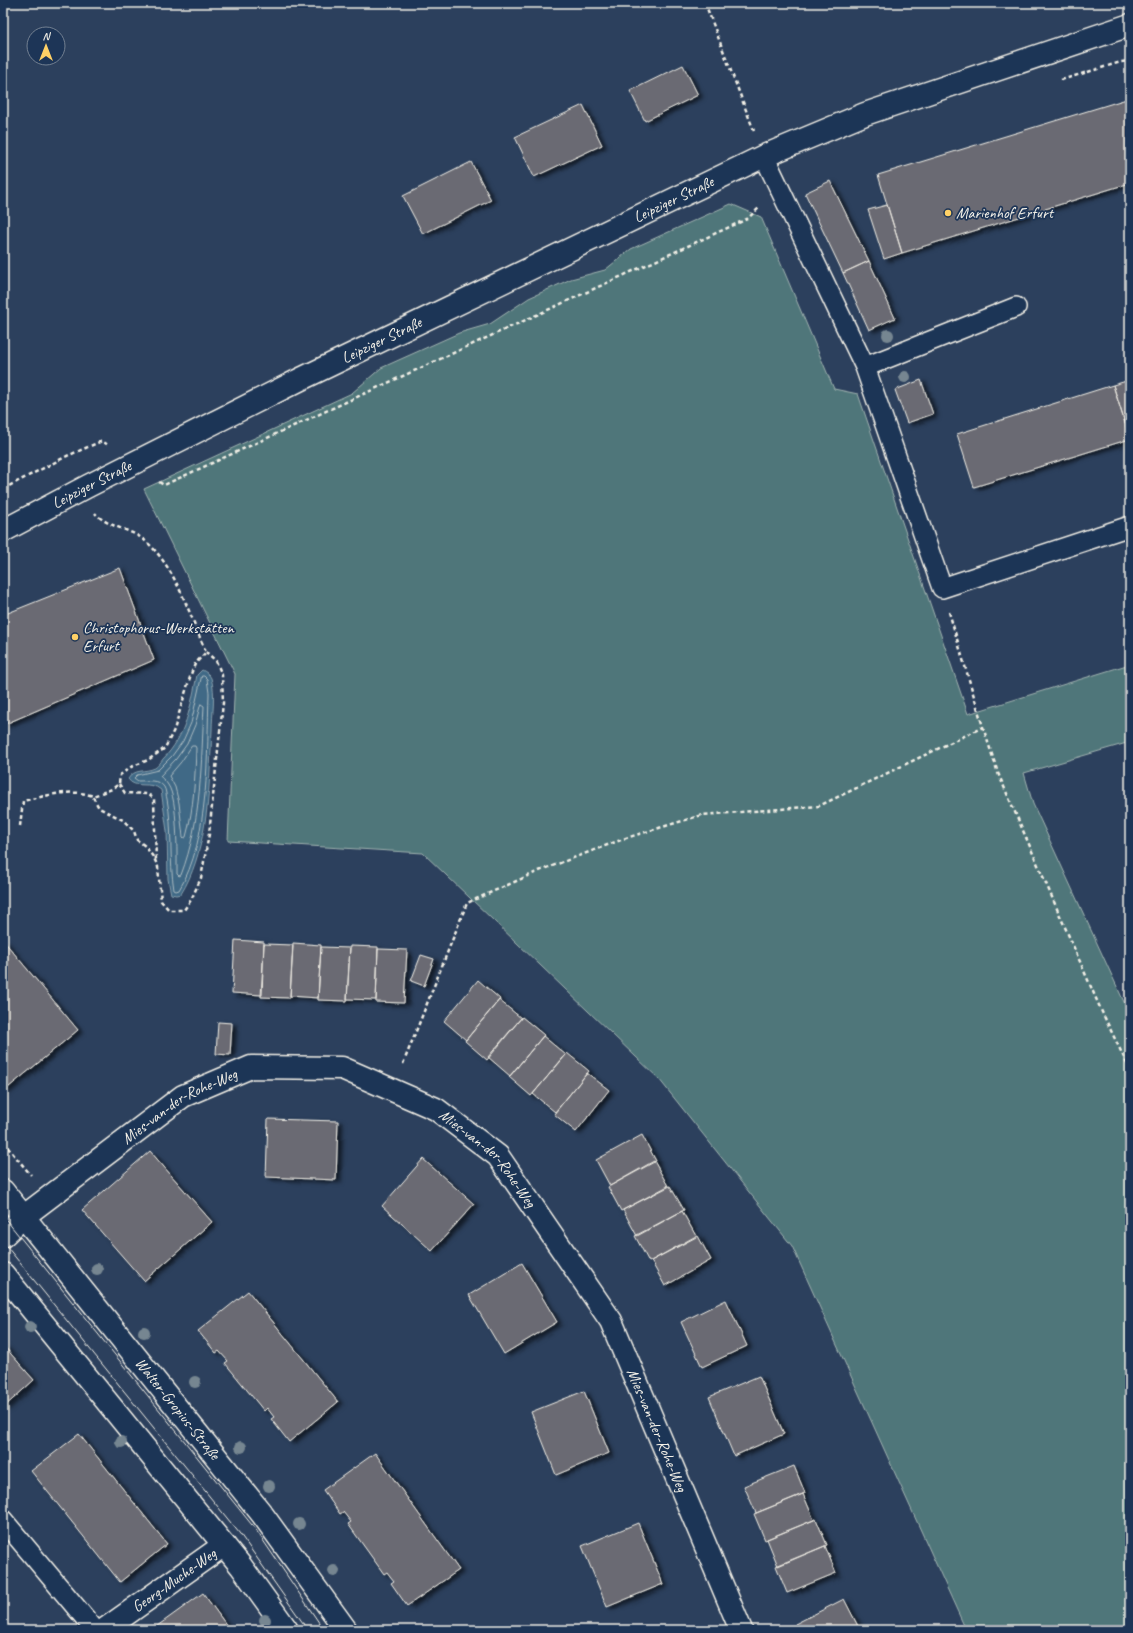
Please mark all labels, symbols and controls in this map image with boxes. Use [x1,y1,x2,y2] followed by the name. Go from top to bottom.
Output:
[26,26,66,66] north arrow
[43,29,52,43] text: N
[630,171,718,227] street label: Leipziger Straße
[956,203,1055,223] place label: Marienhof Erfurt
[943,208,953,218] marker: Marienhof Erfurt
[338,312,427,368] street label: Leipziger Straße
[48,455,136,513] street label: Leipziger Straße
[83,618,234,656] place label: Christophorus-Werkstätten Erfurt
[70,632,80,642] marker: Christophorus-Werkstätten Erfurt
[118,1064,241,1149] street label: Mies-van-der-Rohe-Weg
[435,1105,541,1213] street label: Mies-van-der-Rohe-Weg
[131,1354,226,1465] street label: Walter-Gropius-Straße
[622,1365,692,1496] street label: Mies-van-der-Rohe-Weg
[128,1543,221,1617] street label: Georg-Muche-Weg

